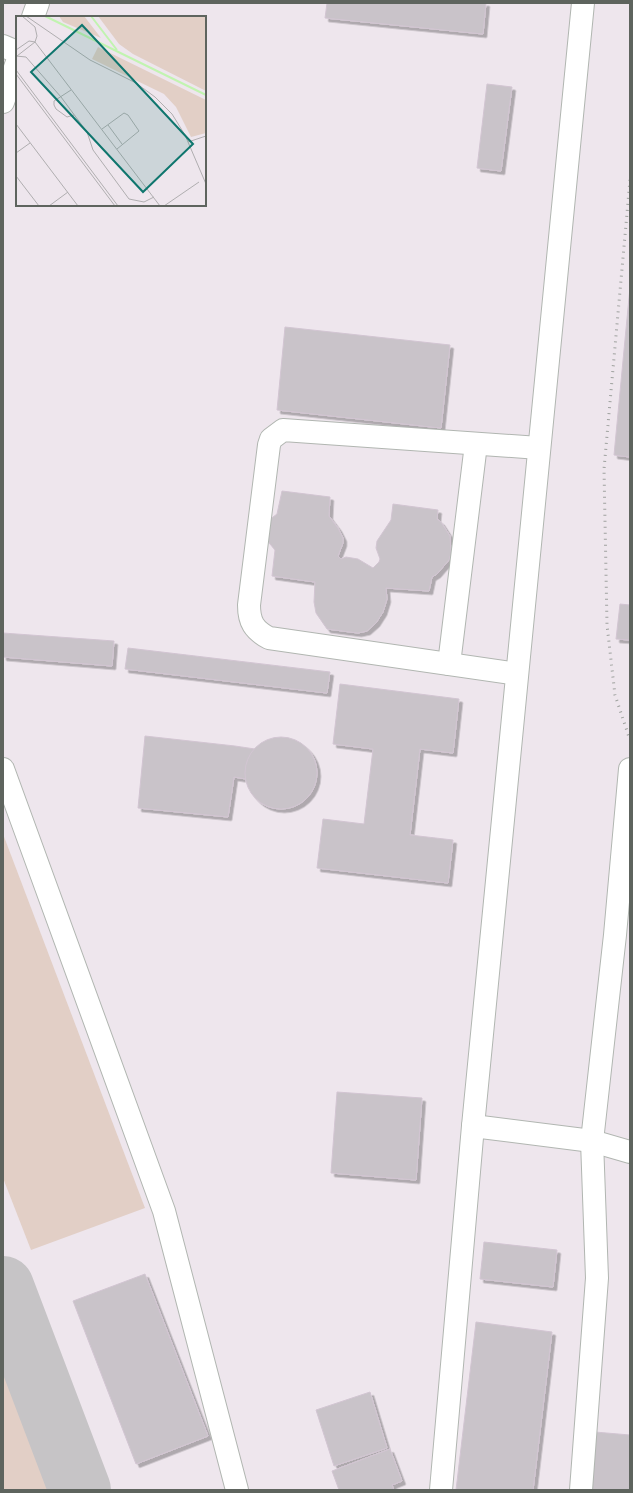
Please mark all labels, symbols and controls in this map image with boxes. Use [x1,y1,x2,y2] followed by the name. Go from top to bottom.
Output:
[16,16,206,206] inset map

